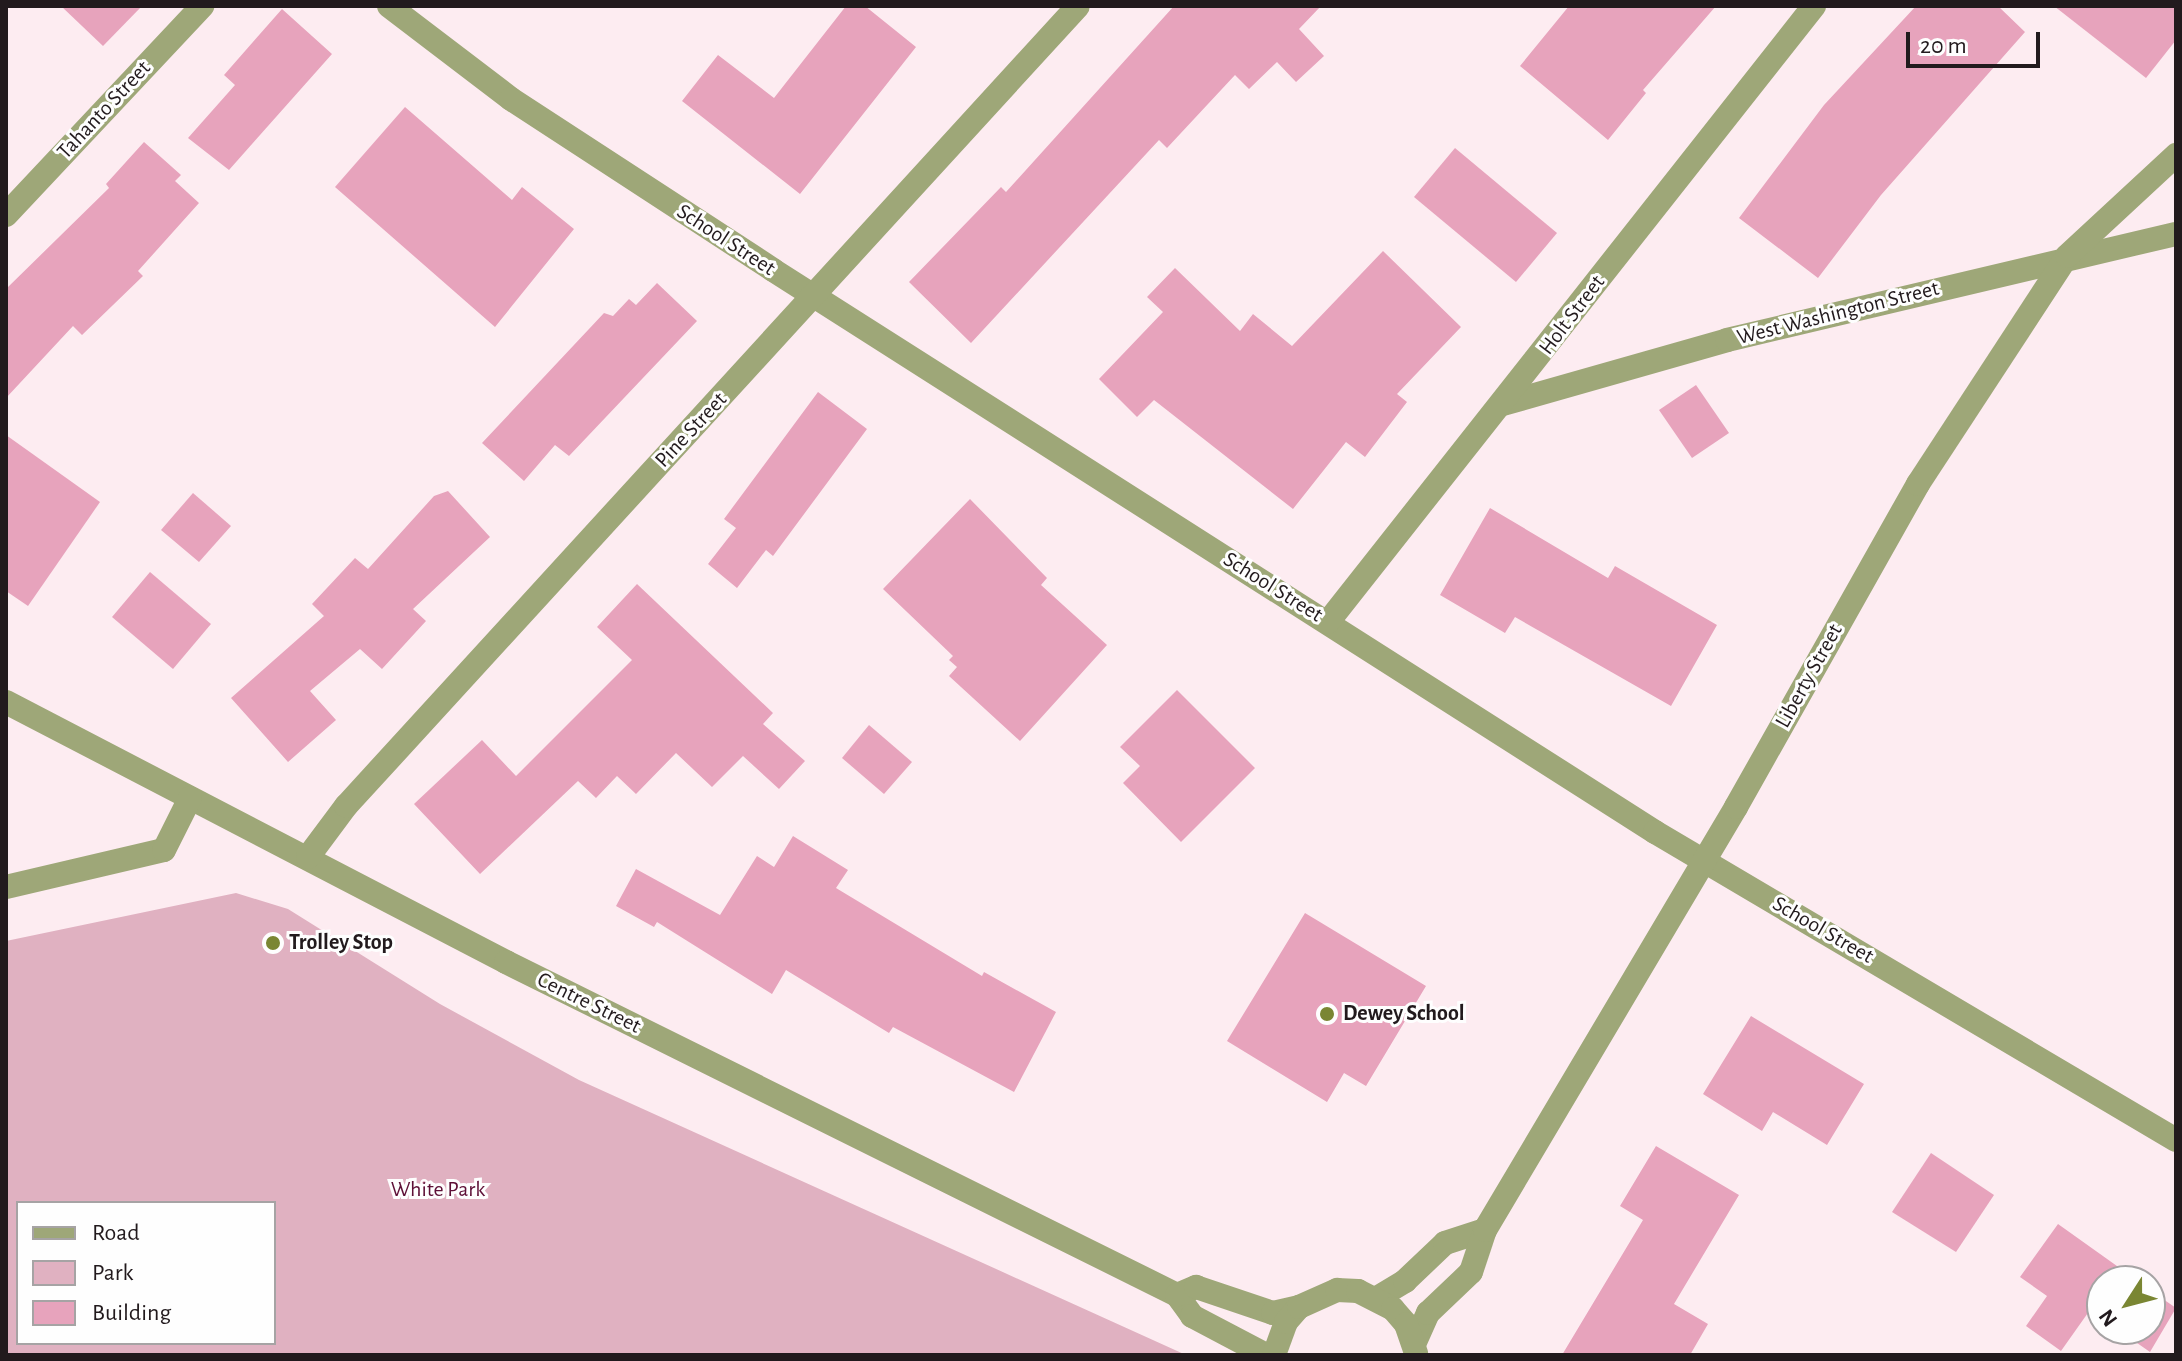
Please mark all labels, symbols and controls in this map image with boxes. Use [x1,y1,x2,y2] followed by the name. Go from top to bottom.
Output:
[1910,16,2044,66] scale bar
[1920,34,1967,58] text: 20 m
[52,55,156,165] street label: Tahanto Street
[672,198,780,282] street label: School Street
[1533,270,1611,360] street label: Holt Street
[1734,275,1942,351] street label: West Washington Street
[649,387,733,473] street label: Pine Street
[1218,546,1328,628] street label: School Street
[1770,619,1848,733] street label: Liberty Street
[1768,890,1878,970] street label: School Street
[289,930,393,956] place label: Trolley Stop
[264,934,282,952] marker: Trolley Stop
[533,967,645,1039] street label: Centre Street
[1343,1001,1465,1027] place label: Dewey School
[1318,1005,1336,1023] marker: Dewey School
[391,1177,485,1203] park label: White Park
[16,1201,276,1345] legend
[92,1221,140,1245] text: Road
[92,1261,133,1285] text: Park
[2086,1265,2166,1345] north arrow
[92,1301,171,1325] text: Building
[2095,1305,2122,1331] text: N

